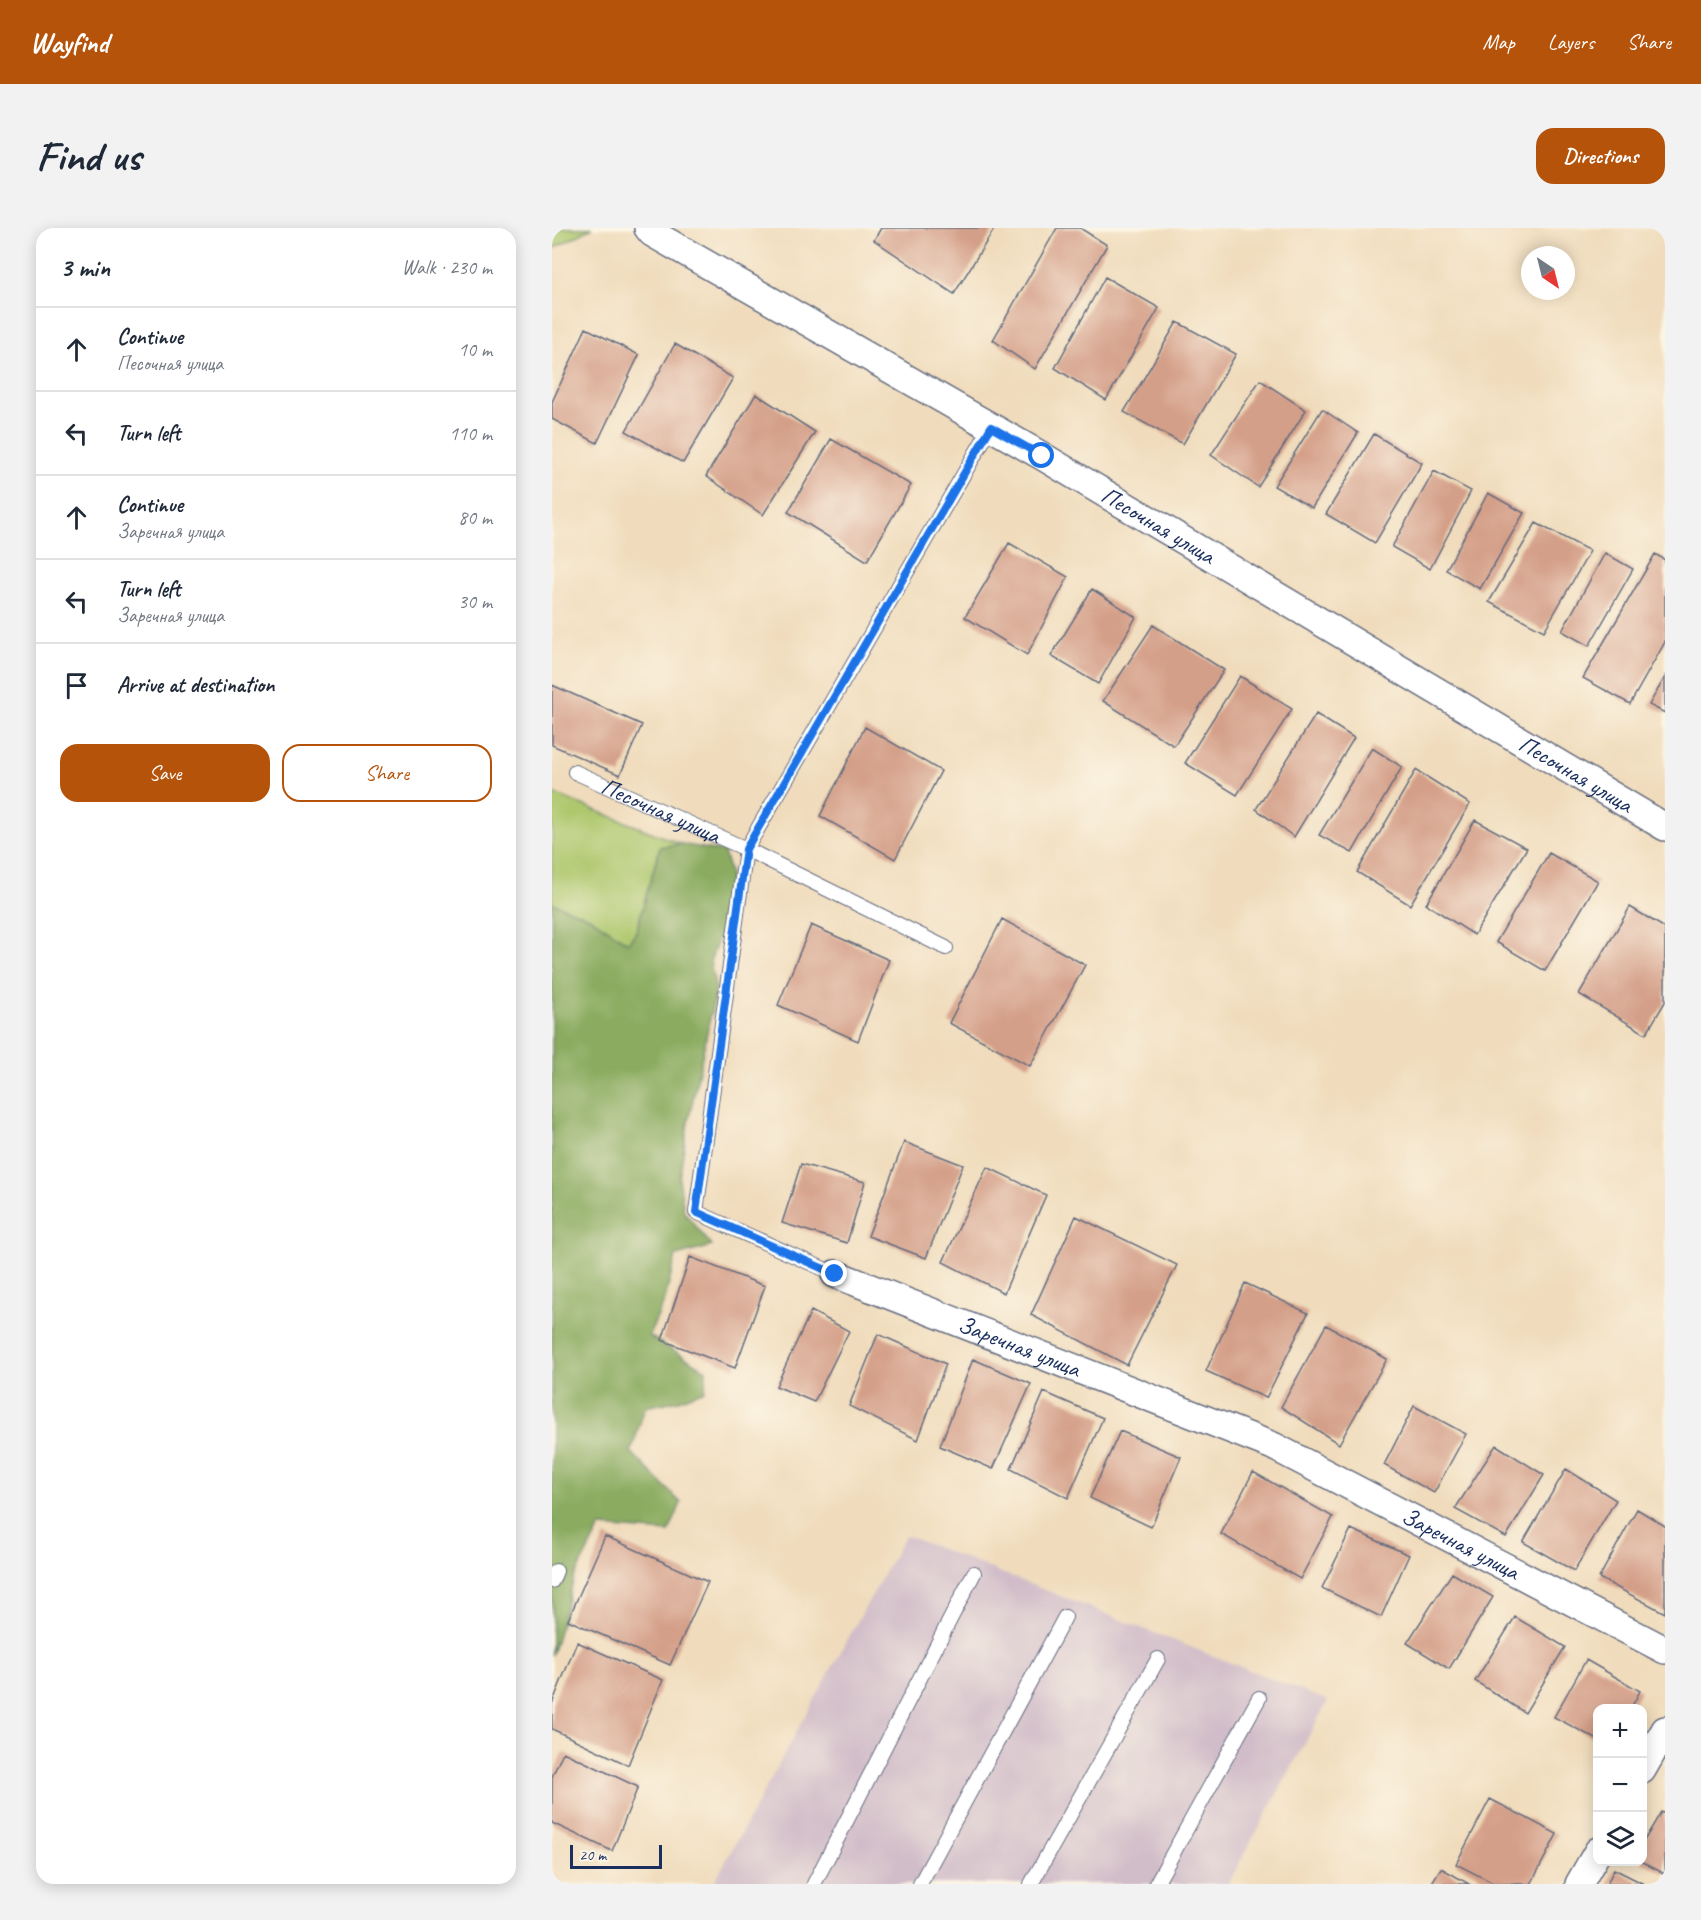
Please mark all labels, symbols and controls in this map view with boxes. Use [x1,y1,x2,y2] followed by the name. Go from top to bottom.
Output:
[30,25,109,60] text: Wayfind
[1482,29,1515,55] text: Map
[1548,29,1594,55] text: Layers
[1627,29,1671,55] text: Share
[1536,128,1665,184] button: Directions
[36,130,141,183] text: Find us
[1521,246,1575,300] north arrow
[60,251,110,284] text: 3 min
[402,255,492,280] text: Walk · 230 m
[117,323,183,351] text: Continue
[60,333,93,366] icon: ahead
[458,337,492,362] text: 10 m
[117,351,223,376] text: Песочная улица
[60,417,93,450] icon: left
[117,419,181,447] text: Turn left
[449,421,492,446] text: 110 m
[1028,442,1054,468] route start
[1096,480,1222,571] street label: Песочная улица
[117,491,183,519] text: Continue
[60,501,93,534] icon: ahead
[458,505,492,530] text: 80 m
[117,519,224,544] text: Заречная улица
[117,575,181,603] text: Turn left
[60,585,93,618] icon: left
[458,589,492,614] text: 30 m
[117,603,224,628] text: Заречная улица
[60,669,93,702] icon: arrive
[117,671,274,699] text: Arrive at destination
[1513,728,1640,820] street label: Песочная улица
[60,744,270,802] button: Save
[282,744,492,802] button: Share
[597,771,726,851] street label: Песочная улица
[821,1260,847,1286] route end
[954,1309,1086,1384] street label: Заречная улица
[1397,1501,1526,1587] street label: Заречная улица
[1593,1704,1647,1866] map controls
[1593,1704,1647,1758] button: +
[1593,1758,1647,1812] button: −
[1593,1812,1647,1866] button: layers
[570,1842,662,1870] scale bar
[579,1845,606,1865] text: 20 m

